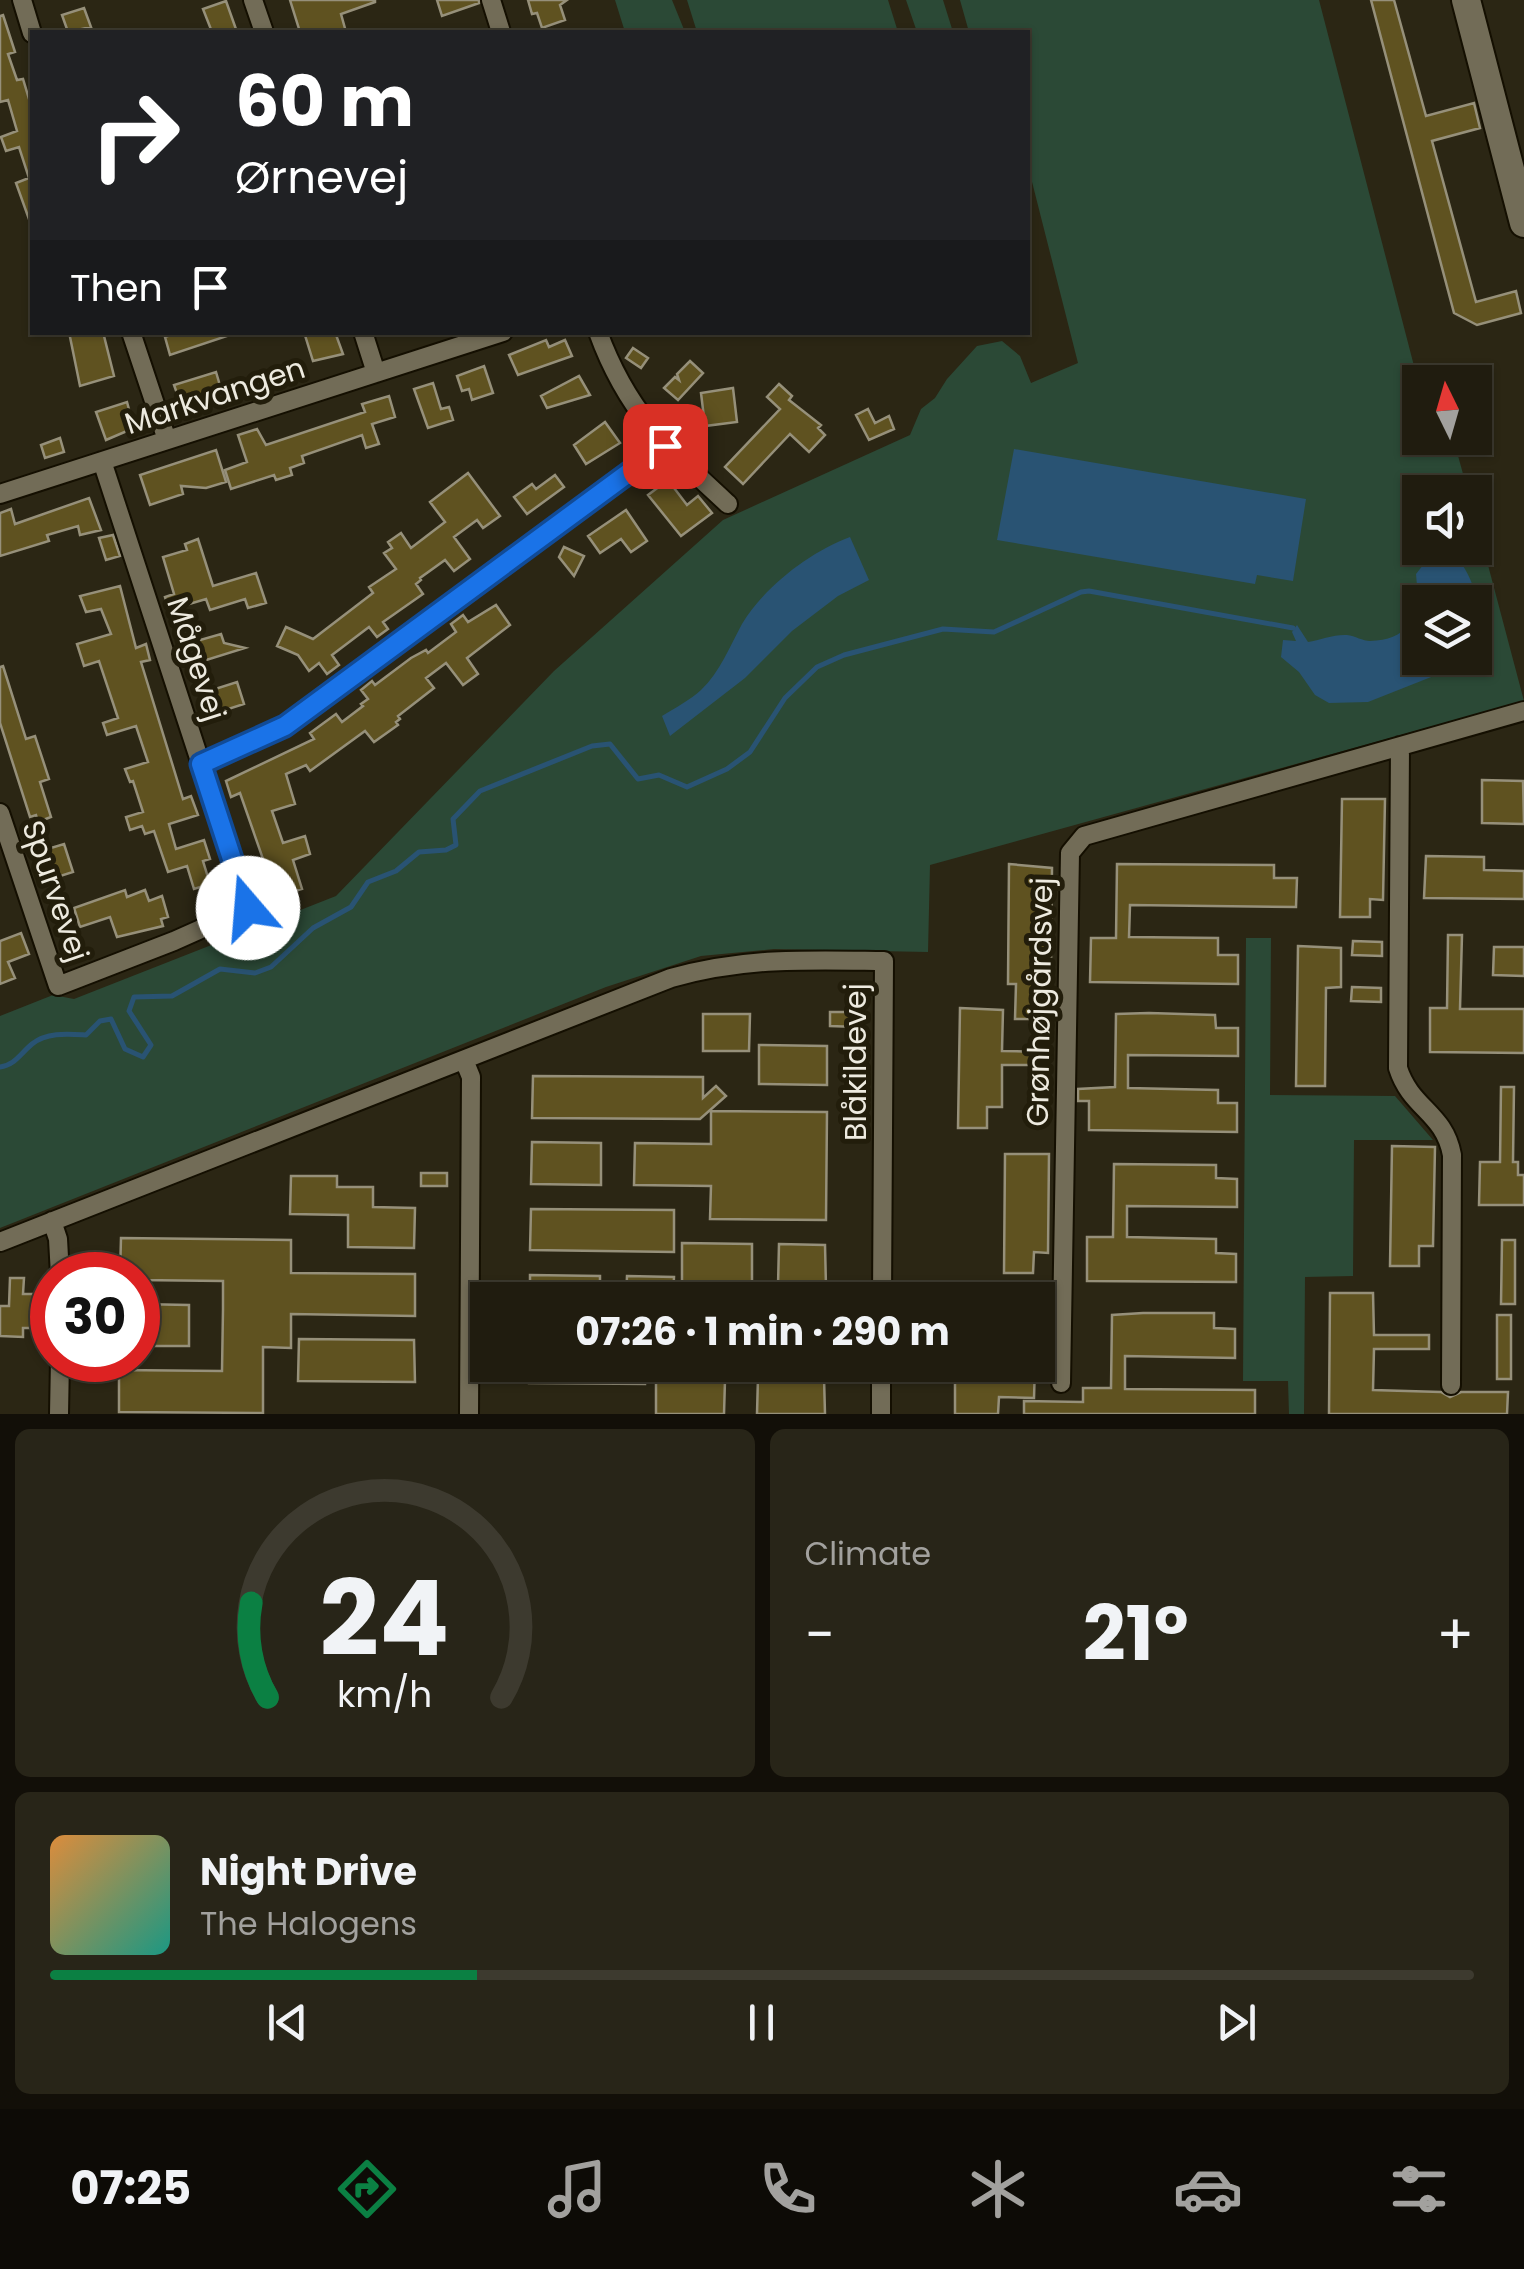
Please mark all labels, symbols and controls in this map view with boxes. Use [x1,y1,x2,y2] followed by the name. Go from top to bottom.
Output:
[235,52,414,151] text: 60 m
[70,70,200,200] icon: right
[235,146,408,209] text: Ørnevej
[183,260,238,315] icon: arrive
[70,261,163,314] text: Then
[119,346,310,445] street label: Markvangen
[1402,365,1492,455] north arrow
[1402,365,1492,675] map controls
[623,404,708,489] pin
[638,419,693,474] icon: arrive
[1402,475,1492,565] button: sound
[1402,585,1492,675] button: layers
[156,591,237,726] street label: Mågevej
[11,815,100,967] street label: Spurvevej
[196,856,300,960] position arrow
[1016,877,1063,1127] street label: Grønhøjgårdsvej
[834,983,877,1141] street label: Blåkildevej
[30,1252,160,1382] speed limit sign: 30
[575,1305,950,1358] text: 07:26 · 1 min · 290 m
[805,1531,931,1576] text: Climate
[320,1546,450,1691] text: 24
[1083,1581,1189,1686] text: 21°
[805,1596,835,1673] text: −
[1436,1596,1474,1673] text: +
[337,1669,432,1720] text: km/h
[200,1845,417,1898] text: Night Drive
[200,1901,417,1946] text: The Halogens
[260,1995,315,2050] icon: previous
[734,1995,789,2050] icon: pause
[1209,1995,1264,2050] icon: next
[332,2154,402,2224] icon: directions
[542,2154,612,2224] icon: music
[753,2154,823,2224] icon: phone
[963,2154,1033,2224] icon: climate
[1173,2154,1243,2224] icon: car
[1384,2154,1454,2224] icon: filters
[70,2157,191,2220] text: 07:25

